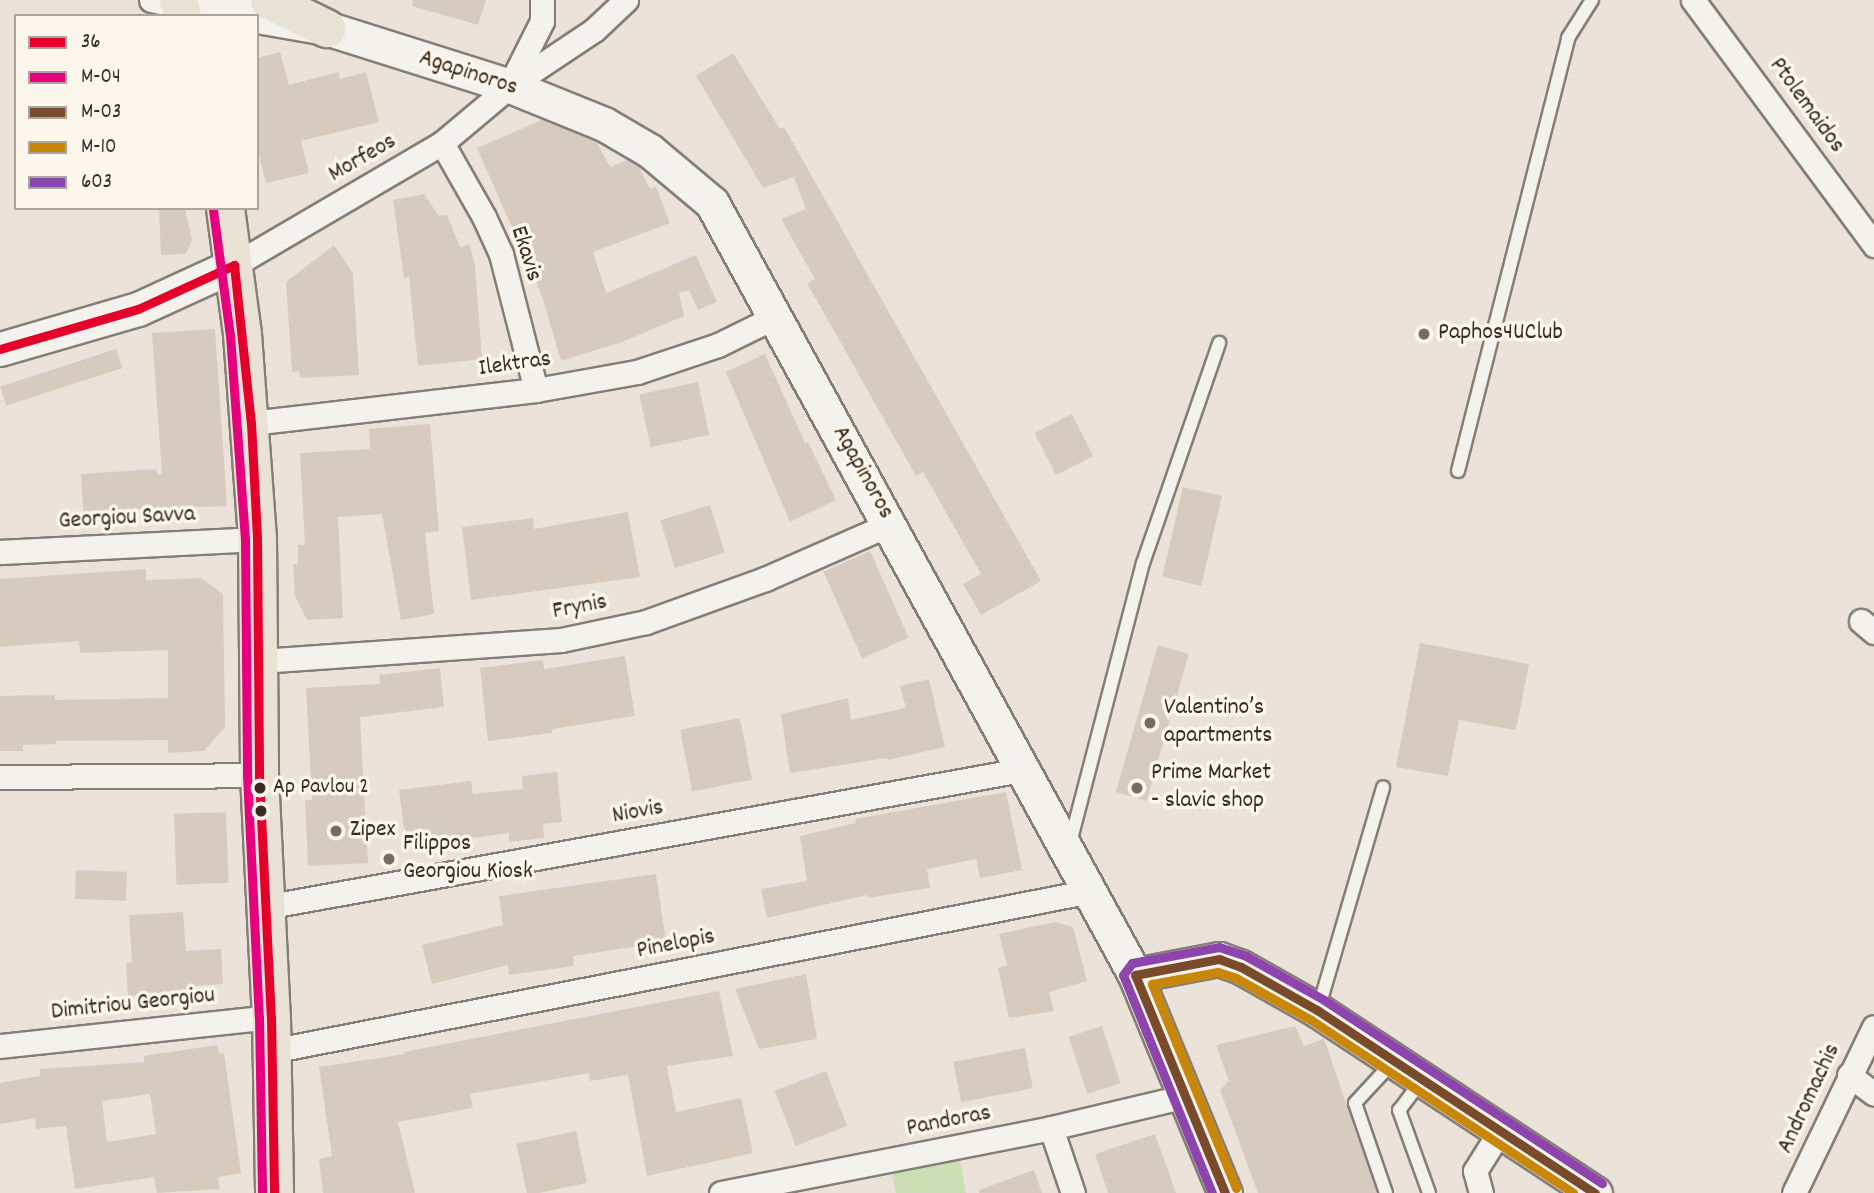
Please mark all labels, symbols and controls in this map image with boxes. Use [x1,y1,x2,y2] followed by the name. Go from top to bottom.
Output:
[14,14,259,210] legend
[81,28,101,58] text: 36
[415,45,521,103] street label: Agapinoros
[1762,53,1850,159] street label: Ptolemaidos
[81,63,121,93] text: M-04
[81,98,121,128] text: M-03
[324,128,402,190] street label: Morfeos
[81,133,117,163] text: M-10
[81,168,112,198] text: 603
[503,223,547,285] street label: Ekavis
[1438,320,1563,348] place label: Paphos4UClub
[1416,326,1432,342] marker: Paphos4UClub
[477,346,553,384] street label: Ilektras
[825,422,899,524] street label: Agapinoros
[58,501,196,537] street label: Georgiou Savva
[550,589,610,627] street label: Frynis
[1164,695,1272,751] place label: Valentino’s apartments
[1142,715,1158,731] marker: Valentino’s apartments
[1151,760,1271,816] place label: Prime Market - slavic shop
[273,775,369,801] place label: Ap Pavlou 2
[1129,780,1145,796] marker: Prime Market - slavic shop
[253,781,267,795] marker: Ap Pavlou 2
[610,794,666,832] street label: Niovis
[254,804,268,818] unlabelled marker
[350,817,396,845] place label: Zipex
[328,823,344,839] marker: Zipex
[403,831,533,887] place label: Filippos Georgiou Kiosk
[381,851,397,867] marker: Filippos Georgiou Kiosk
[635,923,717,967] street label: Pinelopis
[50,982,216,1028] street label: Dimitriou Georgiou
[1772,1039,1848,1159] street label: Andromachis
[904,1100,994,1144] street label: Pandoras

